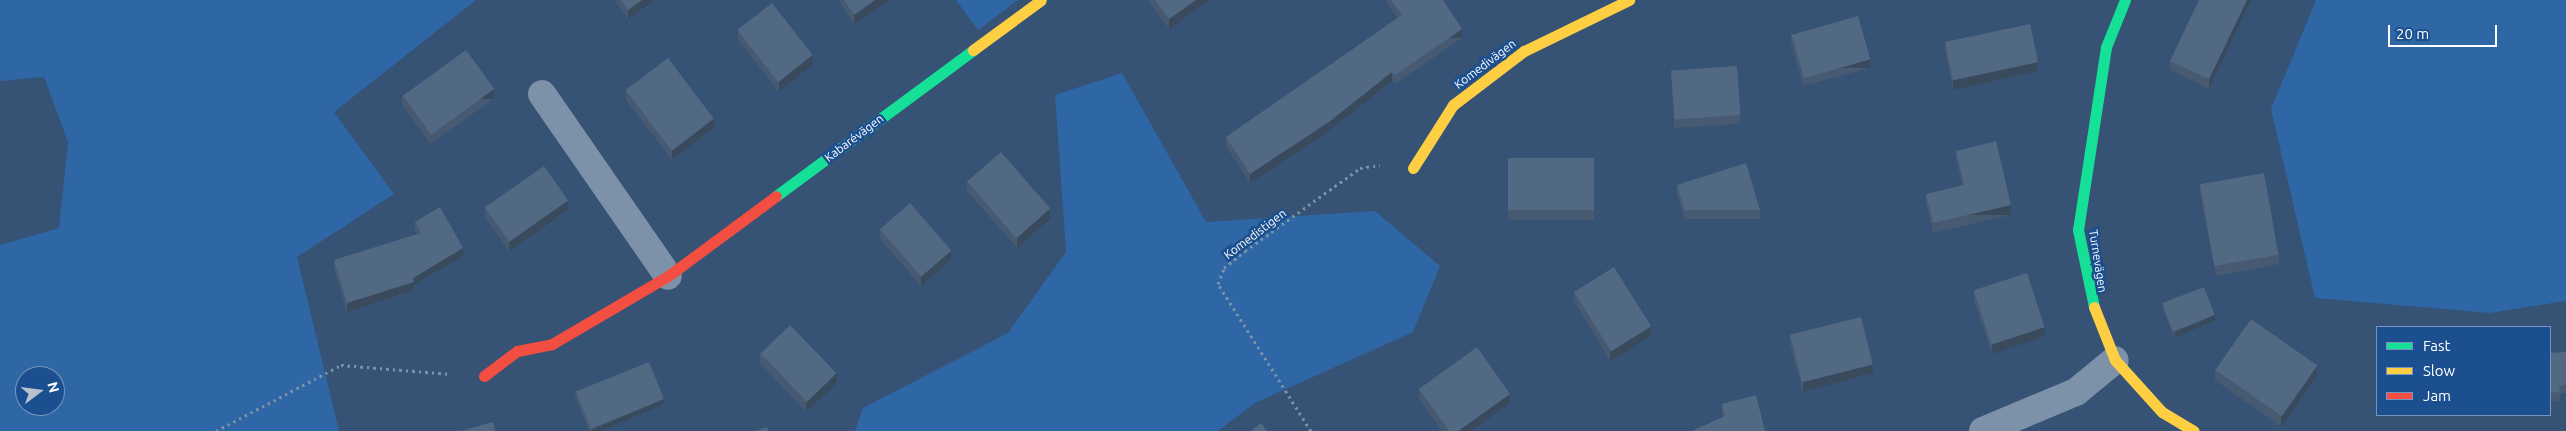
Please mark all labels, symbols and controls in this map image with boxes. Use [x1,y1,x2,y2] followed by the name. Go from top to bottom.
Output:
[2391,15,2500,47] scale bar
[2396,25,2429,42] text: 20 m
[1451,36,1519,92] street label: Komedivägen
[822,111,886,165] street label: Kabarévägen
[1221,206,1289,262] street label: Komedistigen
[2086,228,2110,294] street label: Turnevägen
[2376,326,2551,416] legend
[2423,337,2450,354] text: Fast
[2423,362,2455,379] text: Slow
[15,366,65,416] north arrow
[44,380,63,394] text: N
[2423,387,2451,404] text: Jam

